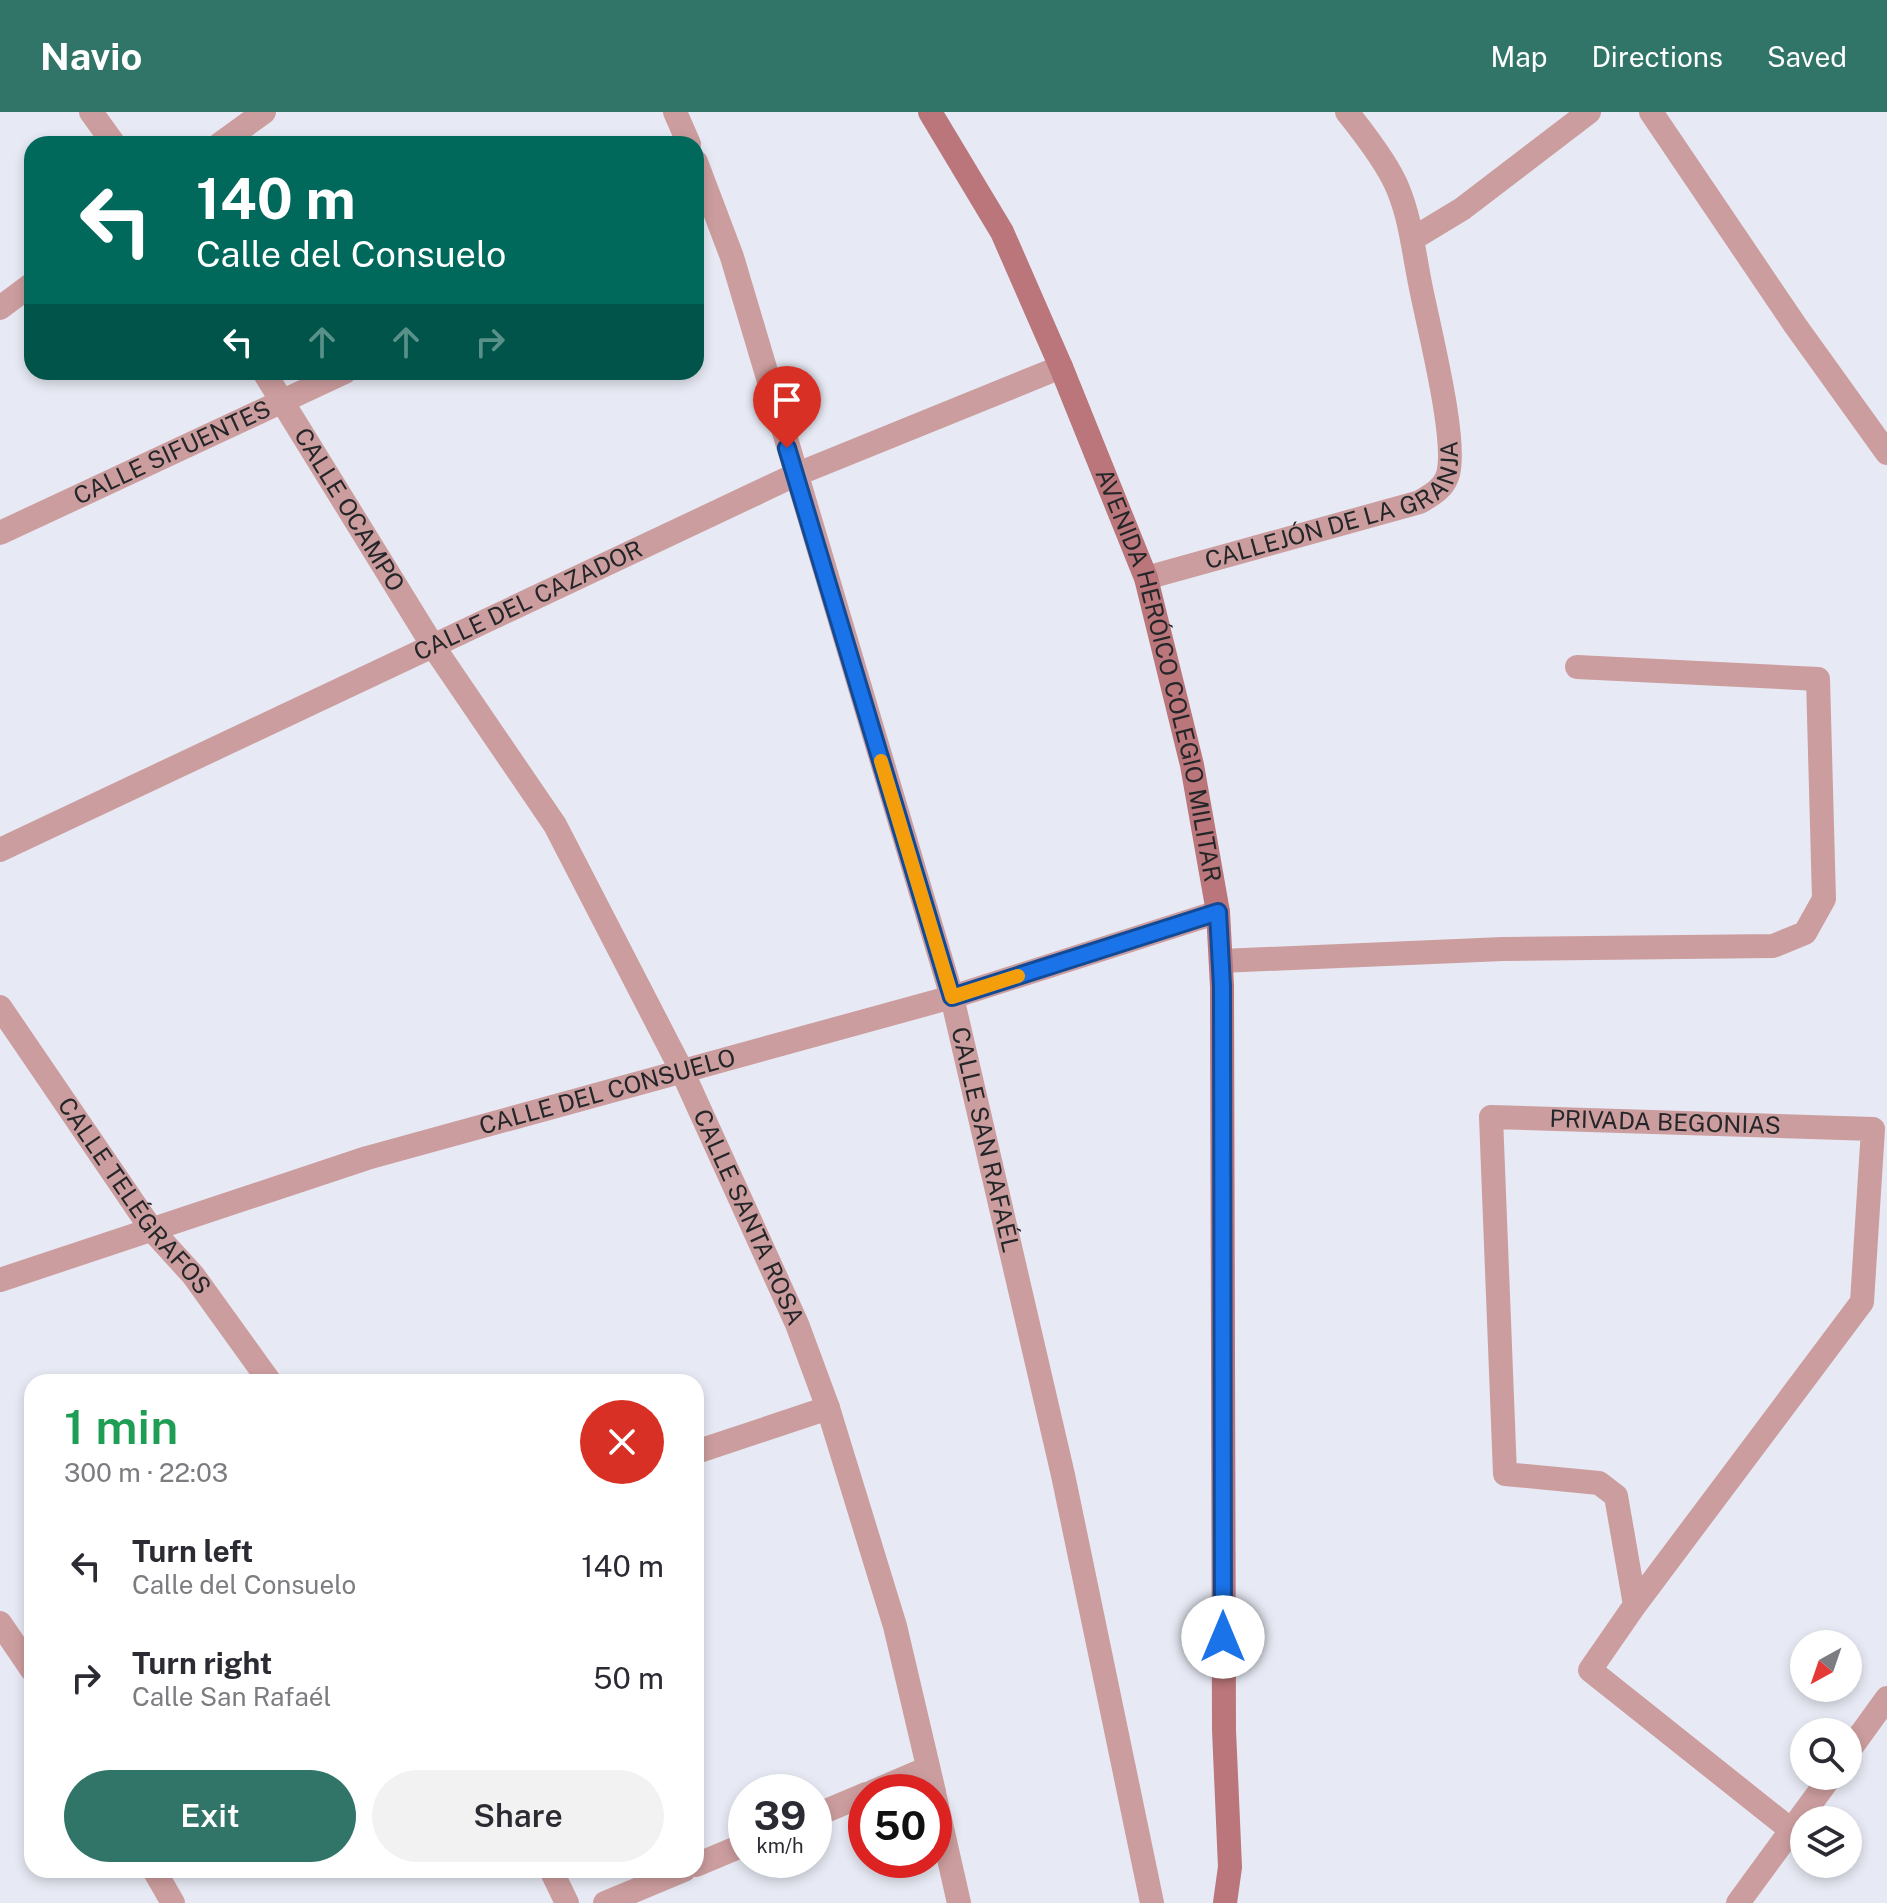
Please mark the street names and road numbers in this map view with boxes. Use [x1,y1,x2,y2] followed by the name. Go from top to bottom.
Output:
[69,394,275,510] street label: CALLE SIFUENTES
[289,423,411,596] street label: CALLE OCAMPO
[1202,441,1463,574] street label: CALLEJÓN DE LA GRANJA
[1090,464,1227,884] street label: AVENIDA HERÓICO COLEGIO MILITAR
[409,534,647,666] street label: CALLE DEL CAZADOR
[946,1024,1026,1255] street label: CALLE SAN RAFAÉL
[476,1042,738,1139] street label: CALLE DEL CONSUELO
[53,1092,217,1299] street label: CALLE TELÉGRAFOS
[1549,1104,1781,1139] street label: PRIVADA BEGONIAS
[688,1105,811,1329] street label: CALLE SANTA ROSA

